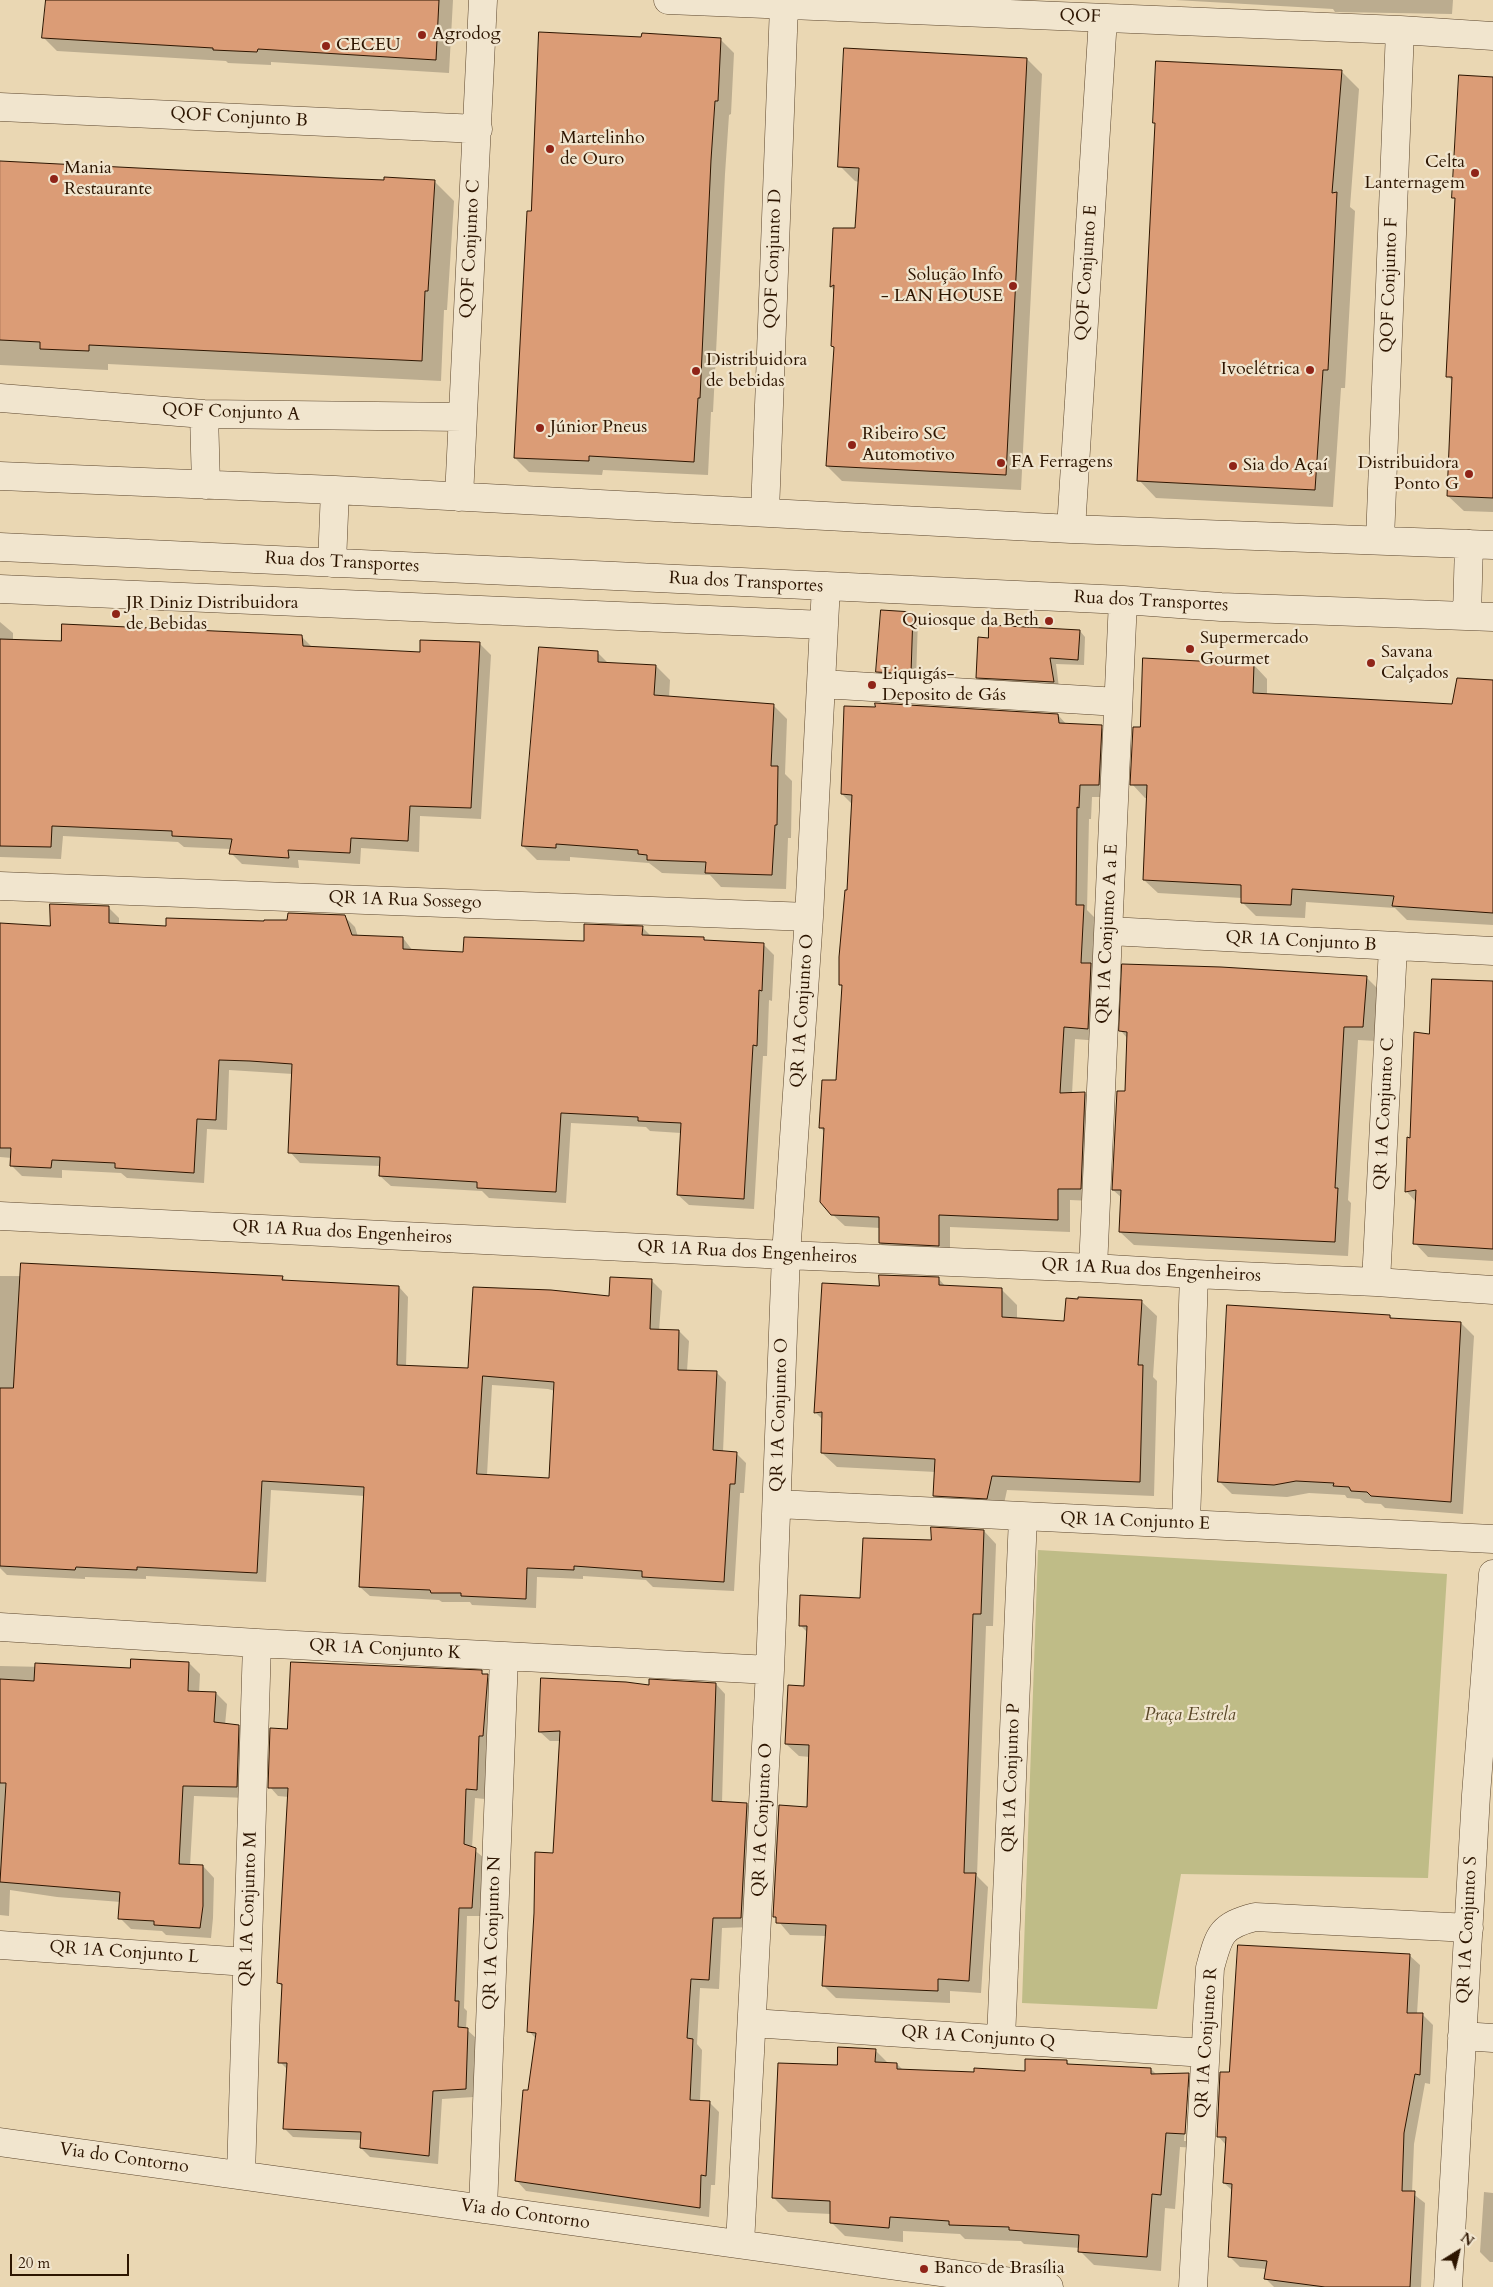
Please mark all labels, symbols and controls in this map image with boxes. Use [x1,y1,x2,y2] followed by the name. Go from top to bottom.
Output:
[1059,5,1101,29] street label: QOF
[432,24,501,46] place label: Agrodog
[416,29,428,41] marker: Agrodog
[336,35,400,57] place label: CECEU
[320,40,332,52] marker: CECEU
[170,104,308,132] street label: QOF Conjunto B
[560,128,645,170] place label: Martelinho de Ouro
[544,143,556,155] marker: Martelinho de Ouro
[1364,152,1465,194] place label: Celta Lanternagem
[64,158,152,200] place label: Mania Restaurante
[1469,167,1481,179] marker: Celta Lanternagem
[48,173,60,185] marker: Mania Restaurante
[457,179,485,319] street label: QOF Conjunto C
[761,189,787,329] street label: QOF Conjunto D
[1071,204,1103,342] street label: QOF Conjunto E
[1377,217,1403,353] street label: QOF Conjunto F
[881,265,1003,308] place label: Solução Info - LAN HOUSE
[1007,280,1019,292] marker: Solução Info - LAN HOUSE
[706,350,807,392] place label: Distribuidora de bebidas
[1221,359,1300,381] place label: Ivoelétrica
[1304,364,1316,376] marker: Ivoelétrica
[690,365,702,377] marker: Distribuidora de bebidas
[162,400,300,426] street label: QOF Conjunto A
[550,417,647,439] place label: Júnior Pneus
[534,422,546,434] marker: Júnior Pneus
[862,424,955,466] place label: Ribeiro SC Automotivo
[846,439,858,451] marker: Ribeiro SC Automotivo
[1011,452,1113,474] place label: FA Ferragens
[1358,453,1459,496] place label: Distribuidora Ponto G
[1243,455,1328,477] place label: Sia do Açaí
[995,457,1007,469] marker: FA Ferragens
[1227,460,1239,472] marker: Sia do Açaí
[1463,468,1475,480] marker: Distribuidora Ponto G
[264,548,420,578] street label: Rua dos Transportes
[668,568,824,598] street label: Rua dos Transportes
[1073,587,1229,617] street label: Rua dos Transportes
[126,593,299,636] place label: JR Diniz Distribuidora de Bebidas
[110,608,122,620] marker: JR Diniz Distribuidora de Bebidas
[902,610,1039,632] place label: Quiosque da Beth
[1043,615,1055,627] marker: Quiosque da Beth
[1200,628,1308,670] place label: Supermercado Gourmet
[1381,642,1448,684] place label: Savana Calçados
[1184,643,1196,655] marker: Supermercado Gourmet
[1365,657,1377,669] marker: Savana Calçados
[882,664,1006,706] place label: Liquigás- Deposito de Gás
[866,679,878,691] marker: Liquigás- Deposito de Gás
[1092,843,1124,1025] street label: QR 1A Conjunto A a E
[328,888,482,914] street label: QR 1A Rua Sossego
[1225,927,1377,957] street label: QR 1A Conjunto B
[787,933,819,1089] street label: QR 1A Conjunto O
[1370,1037,1400,1191] street label: QR 1A Conjunto C
[232,1216,452,1250] street label: QR 1A Rua dos Engenheiros
[637,1236,857,1270] street label: QR 1A Rua dos Engenheiros
[1041,1254,1261,1288] street label: QR 1A Rua dos Engenheiros
[767,1337,793,1493] street label: QR 1A Conjunto O
[1060,1509,1210,1535] street label: QR 1A Conjunto E
[308,1635,462,1665] street label: QR 1A Conjunto K
[999,1703,1025,1853] street label: QR 1A Conjunto P
[1144,1705,1236,1727] park label: Praça Estrela
[748,1742,778,1898] street label: QR 1A Conjunto O
[235,1831,263,1987] street label: QR 1A Conjunto M
[480,1856,506,2010] street label: QR 1A Conjunto N
[1453,1856,1483,2004] street label: QR 1A Conjunto S
[49,1937,199,1969] street label: QR 1A Conjunto L
[1191,1967,1223,2119] street label: QR 1A Conjunto R
[900,2022,1056,2054] street label: QR 1A Conjunto Q
[58,2139,190,2179] street label: Via do Contorno
[459,2195,591,2235] street label: Via do Contorno
[1433,2227,1483,2277] north arrow
[1457,2228,1478,2251] text: N
[12,2244,131,2276] scale bar
[18,2253,50,2273] text: 20 m
[934,2258,1065,2280] place label: Banco de Brasília
[918,2263,930,2275] marker: Banco de Brasília

